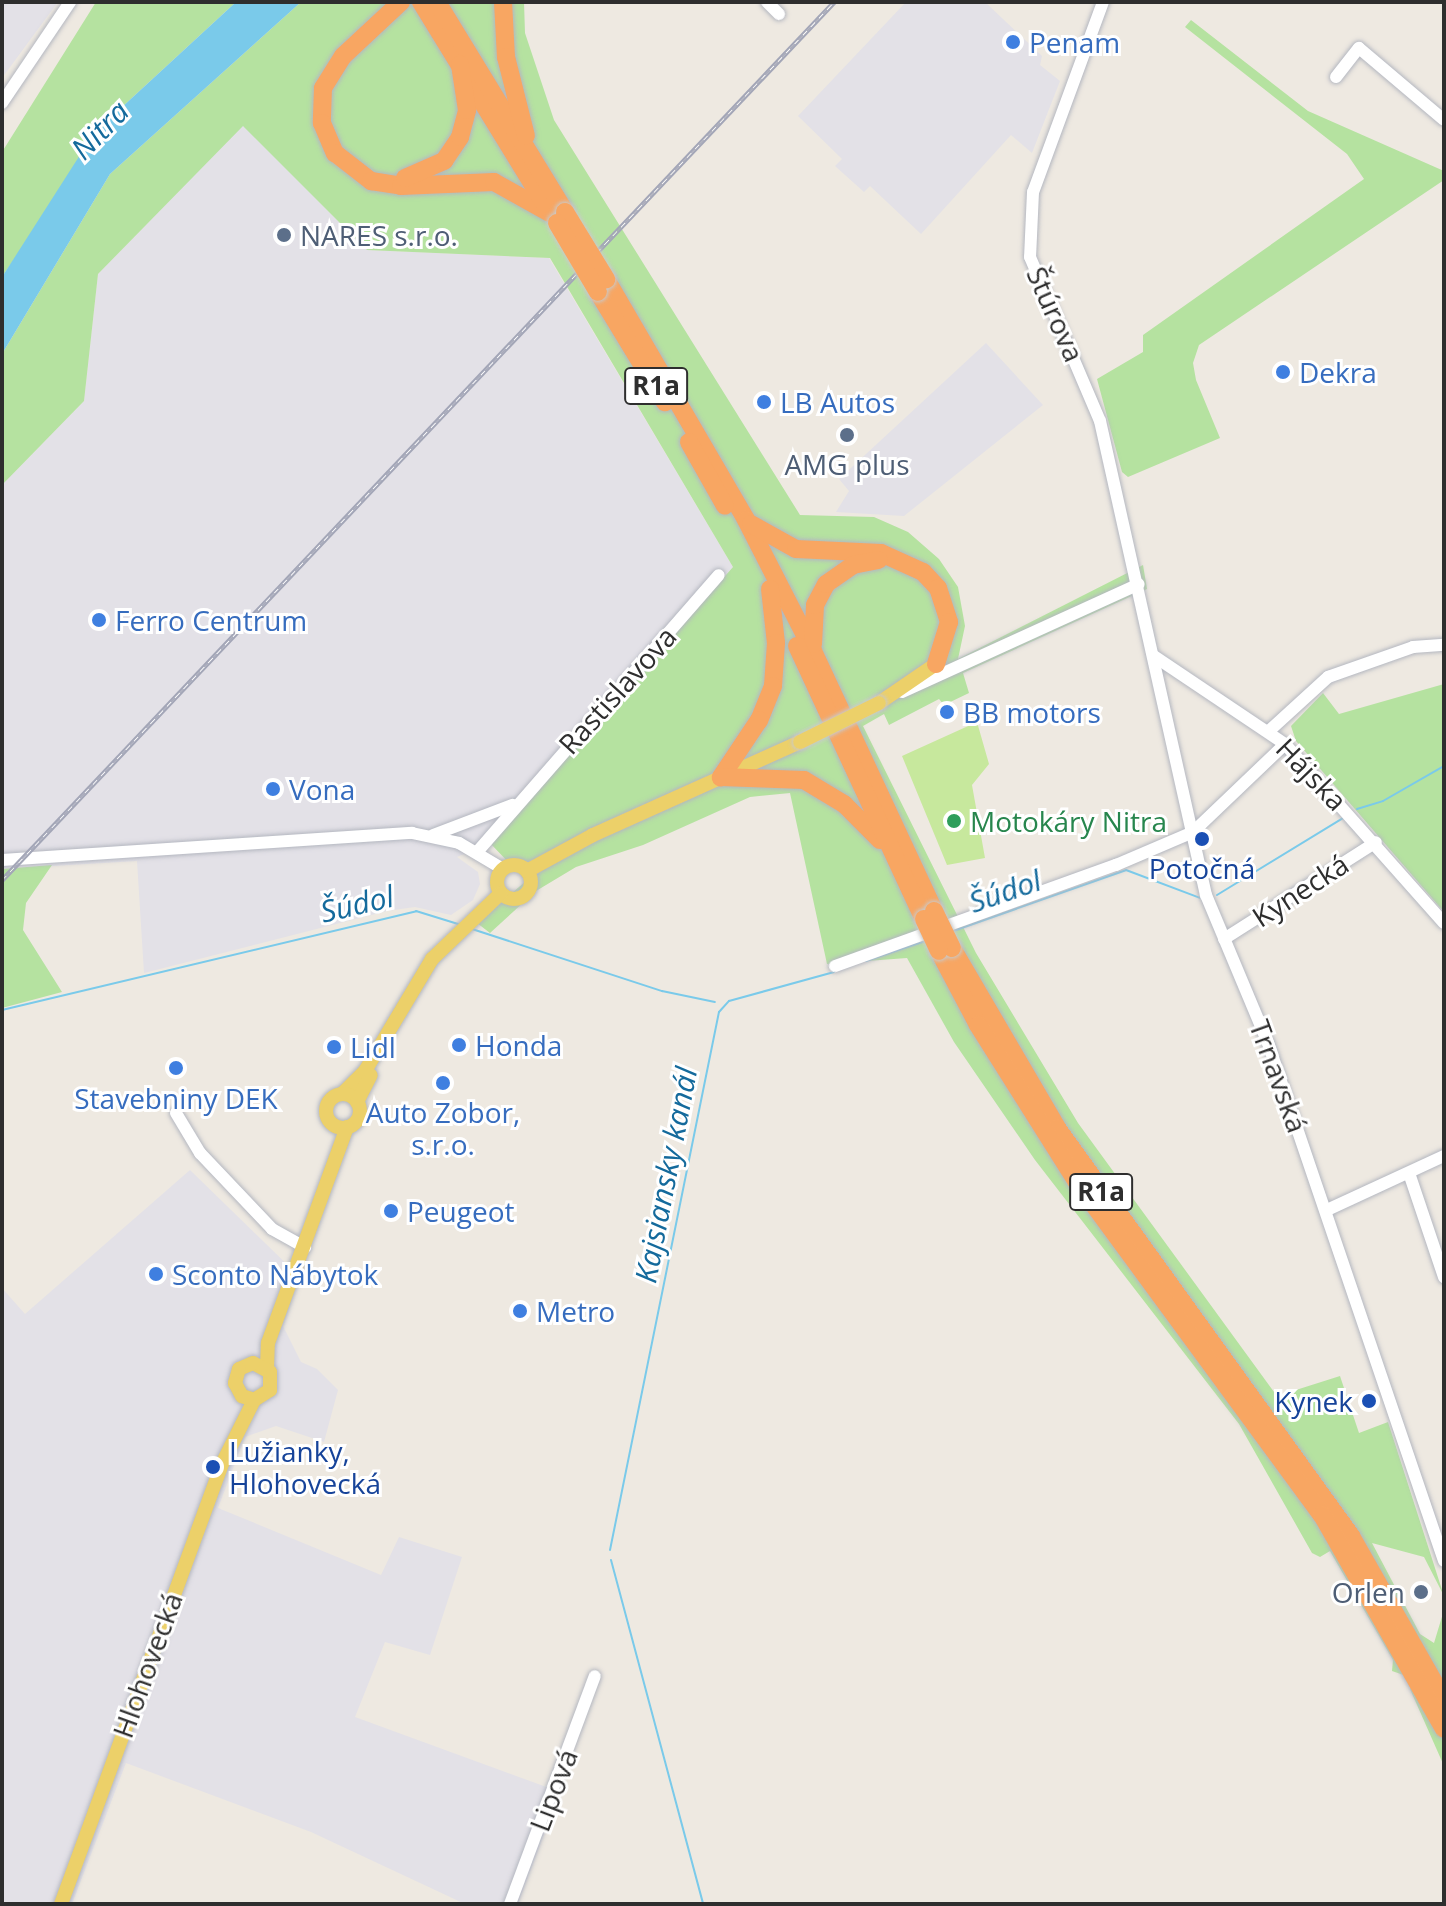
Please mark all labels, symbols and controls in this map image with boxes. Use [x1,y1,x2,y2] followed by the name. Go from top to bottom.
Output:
[1029,25,1120,59] place label: Penam
[1004,33,1022,51] marker: Penam
[64,93,136,167] water label: Nitra
[300,218,458,252] place label: NARES s.r.o.
[275,226,293,244] marker: NARES s.r.o.
[1020,261,1092,367] street label: Štúrova
[1299,355,1377,389] place label: Dekra
[1274,363,1292,381] marker: Dekra
[624,364,688,408] road number: R1a
[780,385,895,419] place label: LB Autos
[755,393,773,411] marker: LB Autos
[838,426,856,444] marker: AMG plus
[784,447,910,481] place label: AMG plus
[115,603,307,637] place label: Ferro Centrum
[90,611,108,629] marker: Ferro Centrum
[551,619,683,761] street label: Rastislavova
[963,695,1101,729] place label: BB motors
[938,703,956,721] marker: BB motors
[1270,731,1354,817] street label: Hájska
[289,772,355,806] place label: Vona
[264,780,282,798] marker: Vona
[970,804,1167,838] place label: Motokáry Nitra
[945,812,963,830] marker: Motokáry Nitra
[1193,830,1211,848] marker: Potočná
[1246,847,1354,933] street label: Kynecká
[1149,851,1255,885] place label: Potočná
[964,862,1046,920] water label: Šúdol
[317,878,397,930] water label: Šúdol
[1243,1015,1315,1137] street label: Trnavská
[475,1028,562,1062] place label: Honda
[350,1030,396,1064] place label: Lidl
[450,1036,468,1054] marker: Honda
[325,1038,343,1056] marker: Lidl
[167,1059,185,1077] marker: Stavebniny DEK
[627,1064,705,1286] water label: Kajsiansky kanál
[434,1074,452,1092] marker: Auto Zobor, s.r.o.
[74,1081,278,1115] place label: Stavebniny DEK
[366,1095,520,1161] place label: Auto Zobor, s.r.o.
[1069,1170,1133,1214] road number: R1a
[407,1194,514,1228] place label: Peugeot
[382,1202,400,1220] marker: Peugeot
[172,1257,378,1291] place label: Sconto Nábytok
[147,1265,165,1283] marker: Sconto Nábytok
[536,1294,615,1328] place label: Metro
[511,1302,529,1320] marker: Metro
[1274,1384,1353,1418] place label: Kynek
[1360,1392,1378,1410] marker: Kynek
[229,1434,381,1500] place label: Lužianky, Hlohovecká
[204,1458,222,1476] marker: Lužianky, Hlohovecká
[1332,1575,1405,1609] place label: Orlen
[1412,1583,1430,1601] marker: Orlen
[105,1588,189,1742] street label: Hlohovecká
[522,1744,584,1836] street label: Lipová

